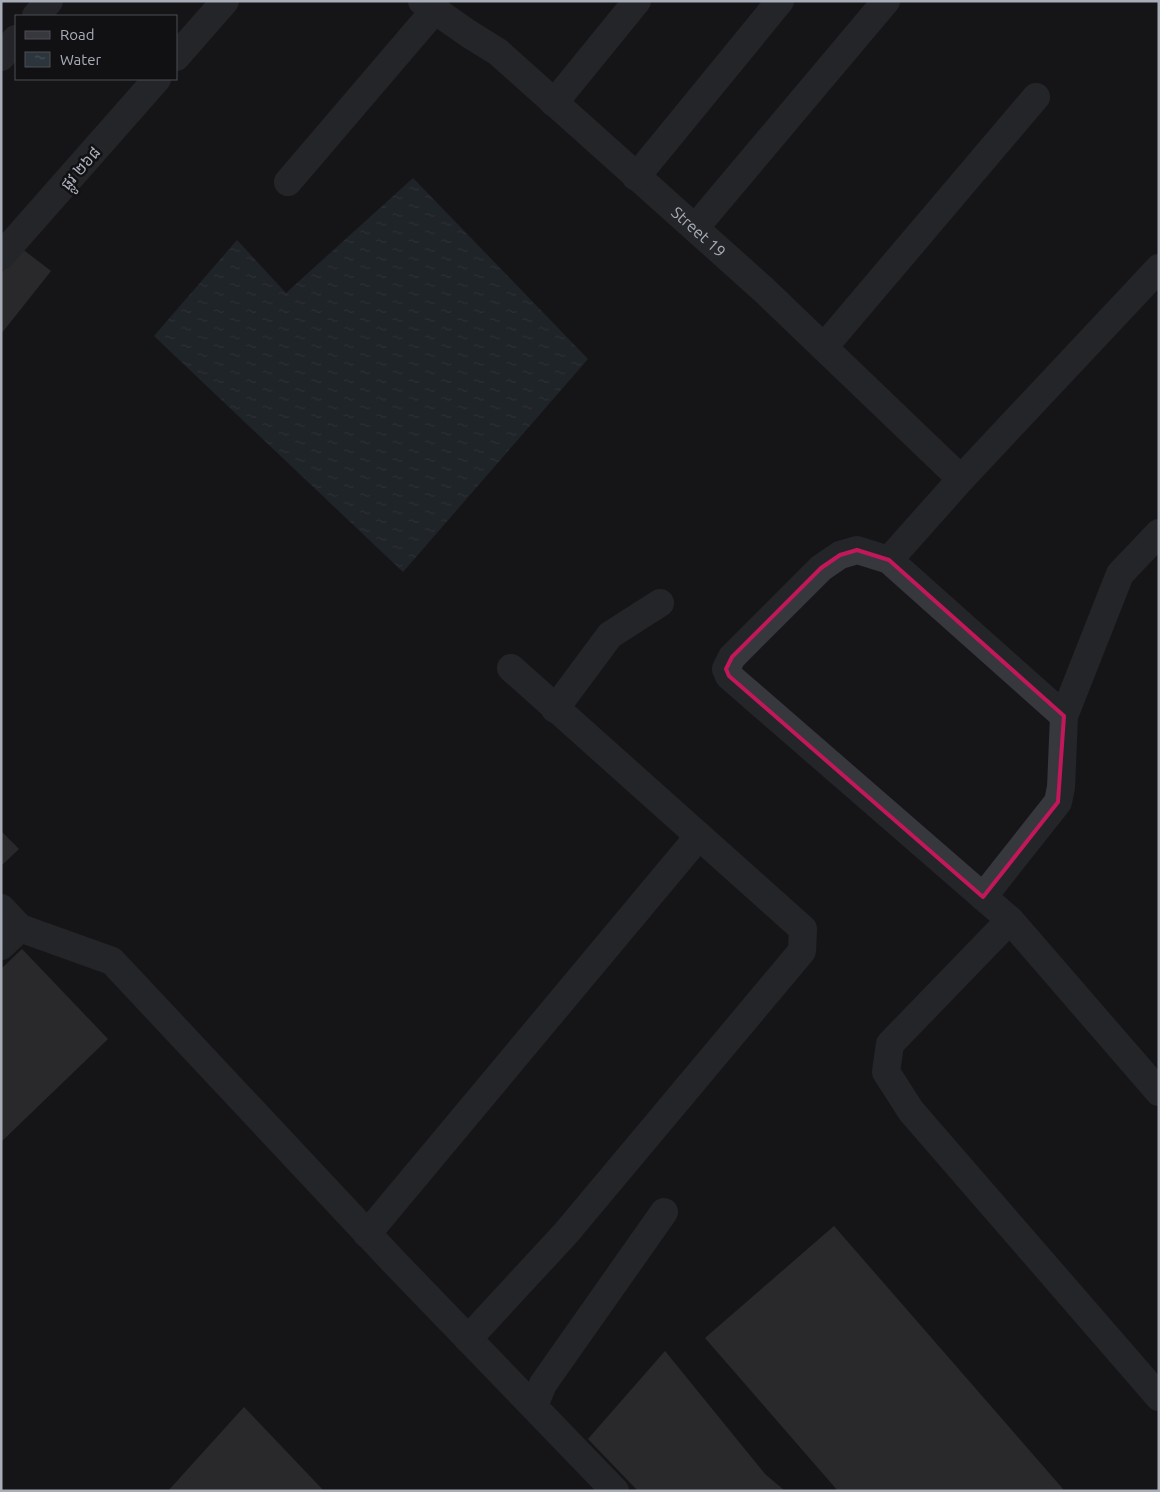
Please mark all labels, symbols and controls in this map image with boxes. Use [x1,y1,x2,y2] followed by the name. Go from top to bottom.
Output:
[15,15,178,80] legend
[60,26,95,43] text: Road
[60,51,101,68] text: Water
[56,143,108,197] street label: ផ្លូវ ២៦៨
[668,203,730,261] street label: Street 19

